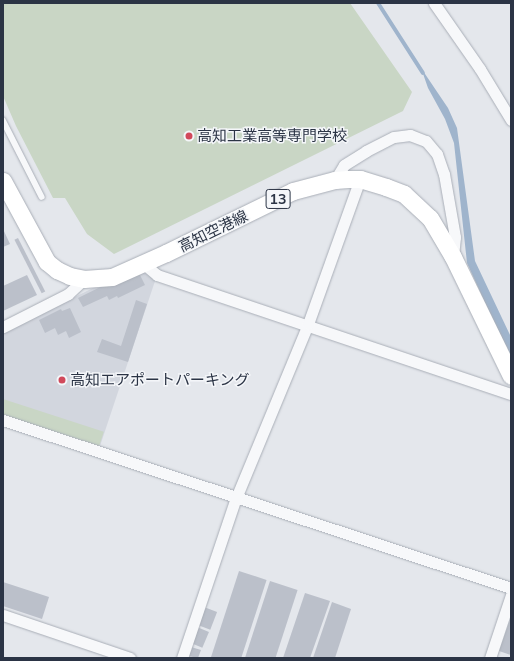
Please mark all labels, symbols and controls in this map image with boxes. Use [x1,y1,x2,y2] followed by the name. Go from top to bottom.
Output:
[197,127,347,145] place label: 高知工業高等専門学校
[184,131,194,141] marker: 高知工業高等専門学校
[265,187,291,211] road number: 13
[175,206,251,256] street label: 高知空港線
[70,371,250,389] place label: 高知エアポートパーキング
[57,375,67,385] marker: 高知エアポートパーキング

